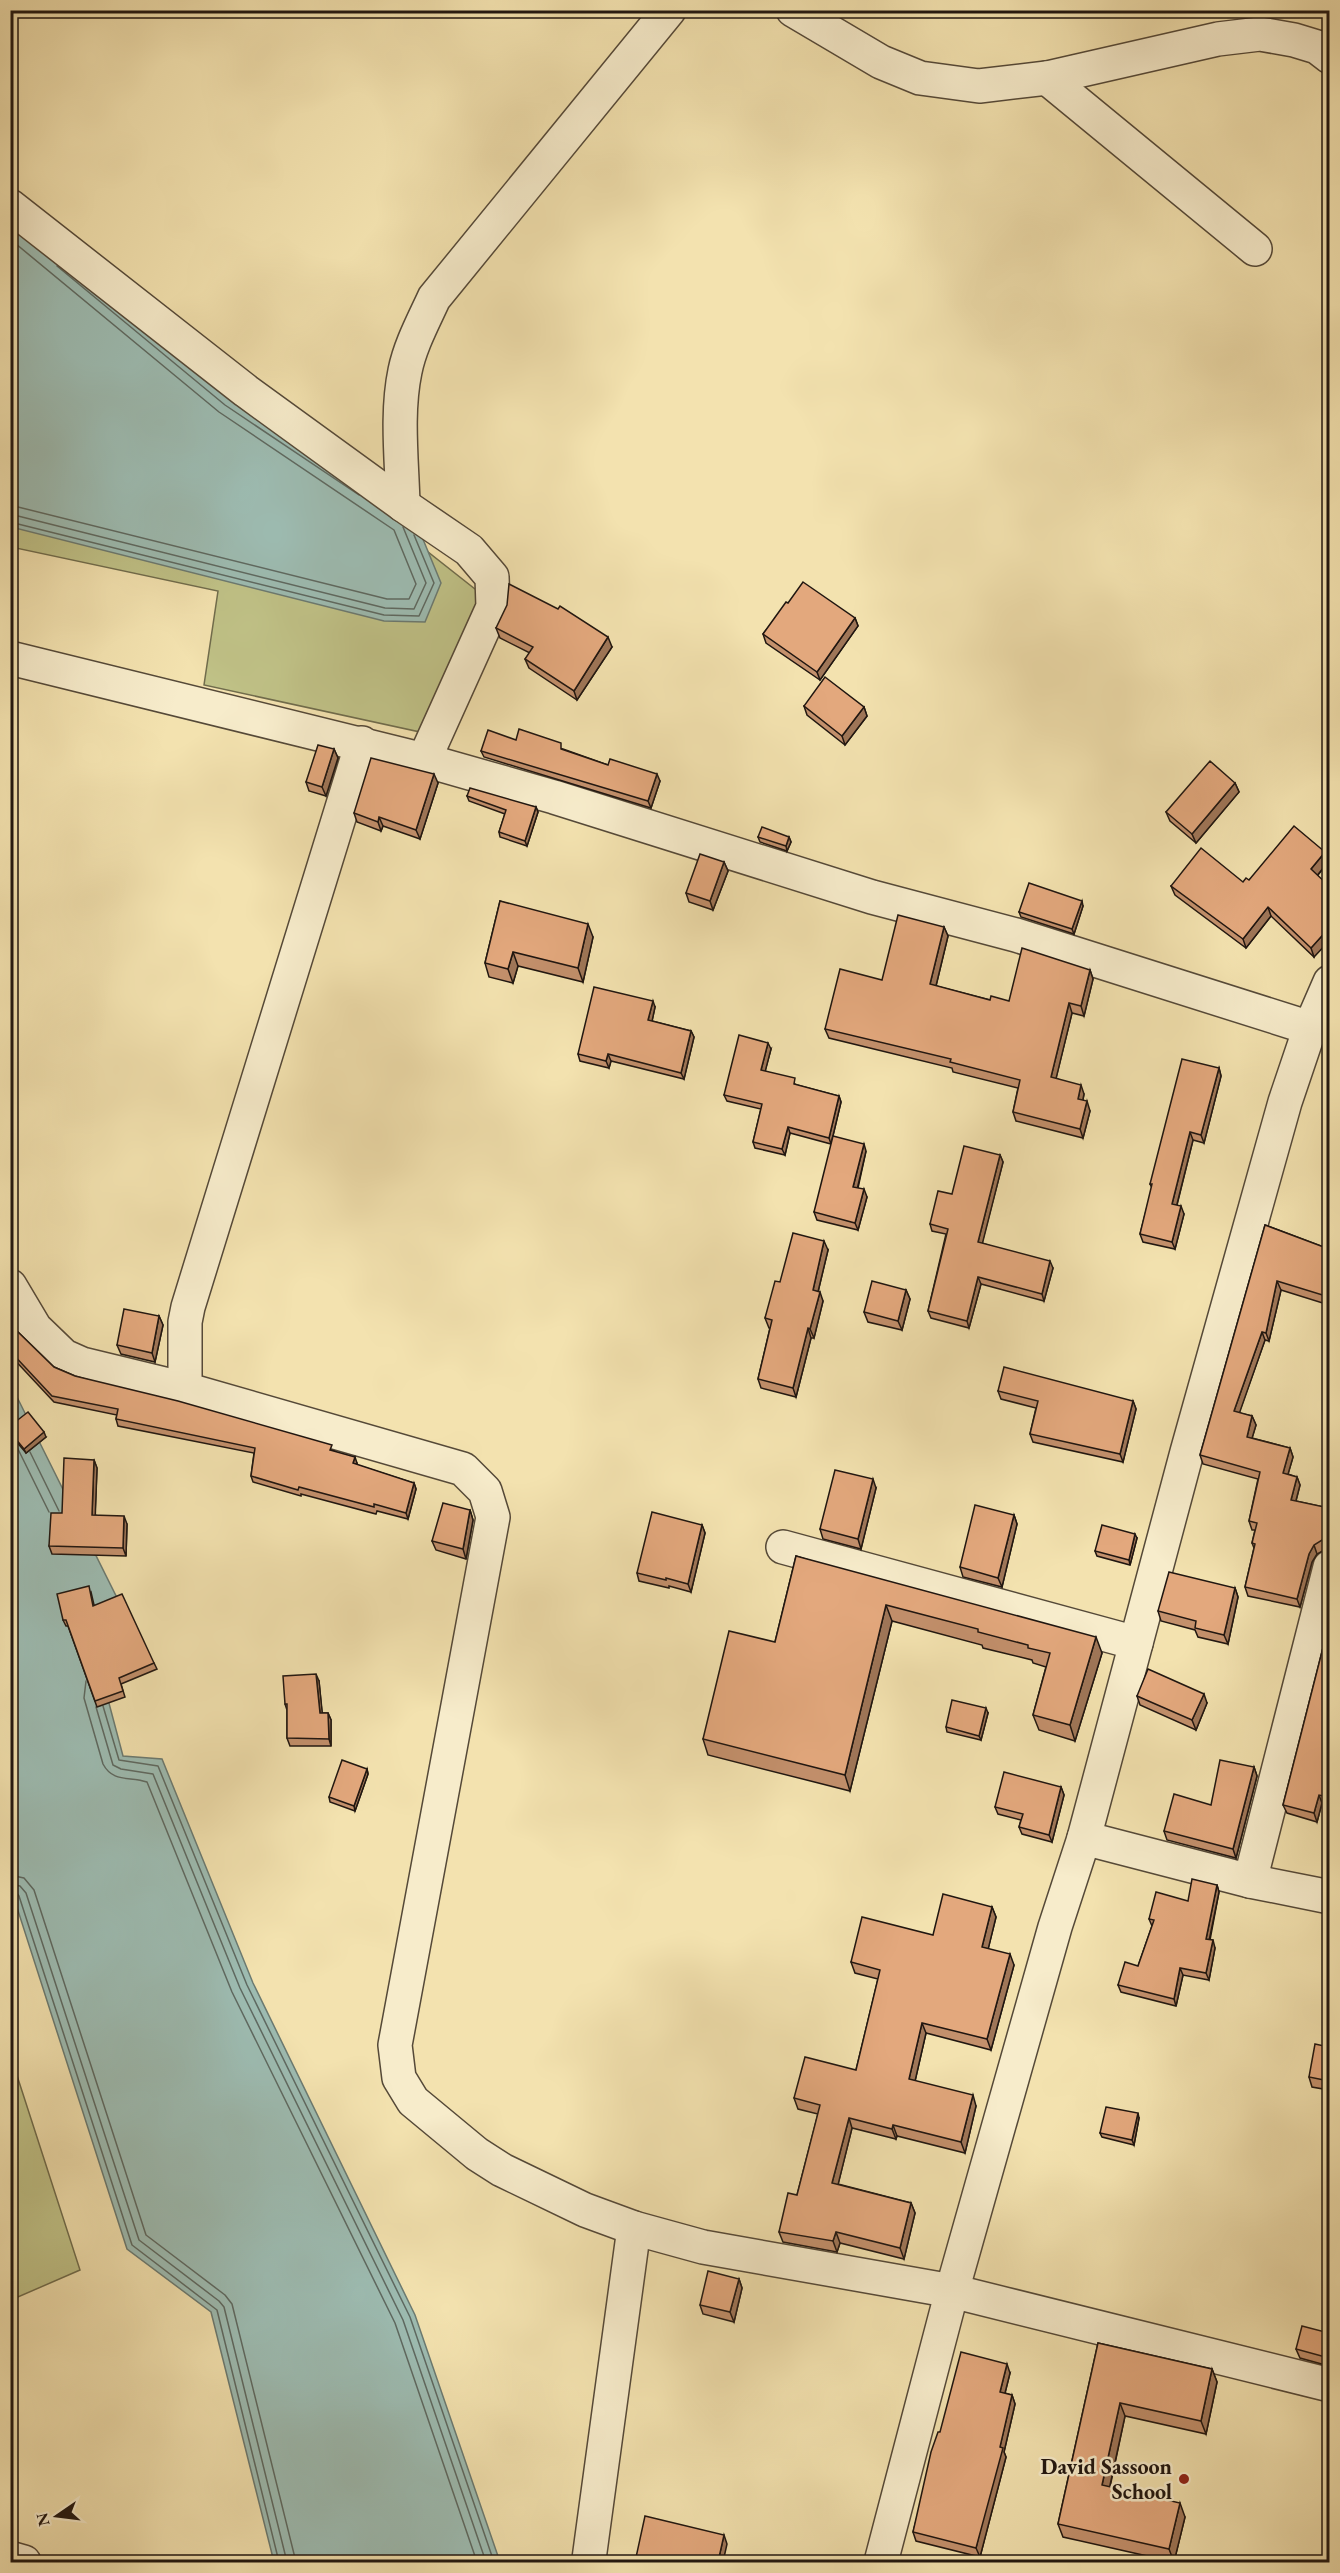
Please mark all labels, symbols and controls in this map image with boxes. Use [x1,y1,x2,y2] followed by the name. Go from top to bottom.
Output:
[1041,2452,1173,2506] place label: David Sassoon School
[1177,2472,1191,2486] marker: David Sassoon School
[27,2486,87,2546] north arrow
[31,2511,55,2528] text: N

